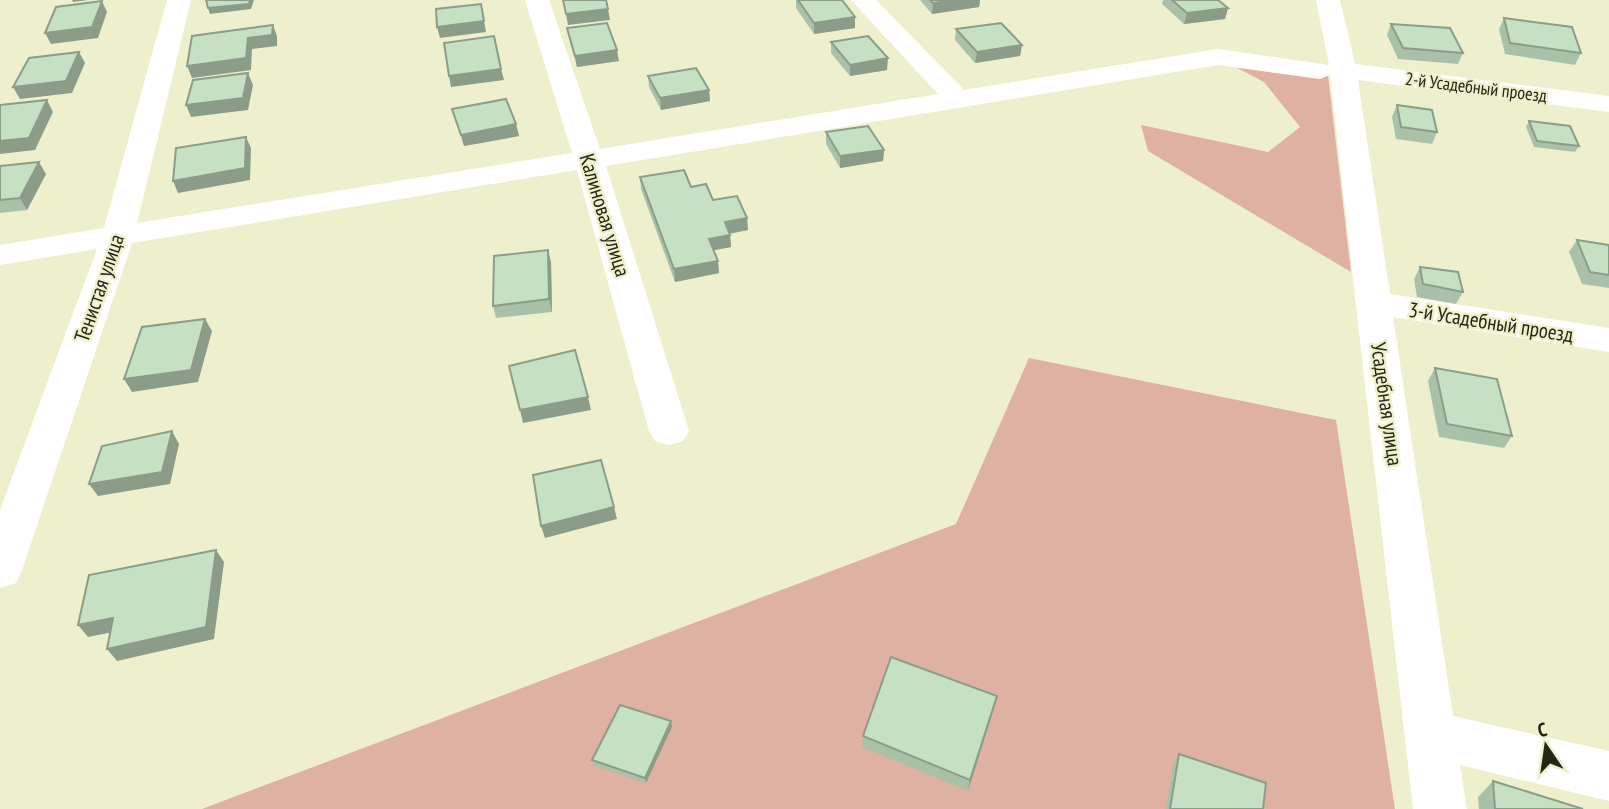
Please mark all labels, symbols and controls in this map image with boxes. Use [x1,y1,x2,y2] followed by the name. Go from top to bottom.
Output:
[1404,67,1548,107] street label: 2-й Усадебный проезд
[574,150,636,280] street label: Калиновая улица
[68,231,130,345] street label: Тенистая улица
[1407,296,1575,348] street label: 3-й Усадебный проезд
[1365,341,1409,467] street label: Усадебная улица
[1511,711,1581,781] north arrow
[1535,717,1549,742] text: С

